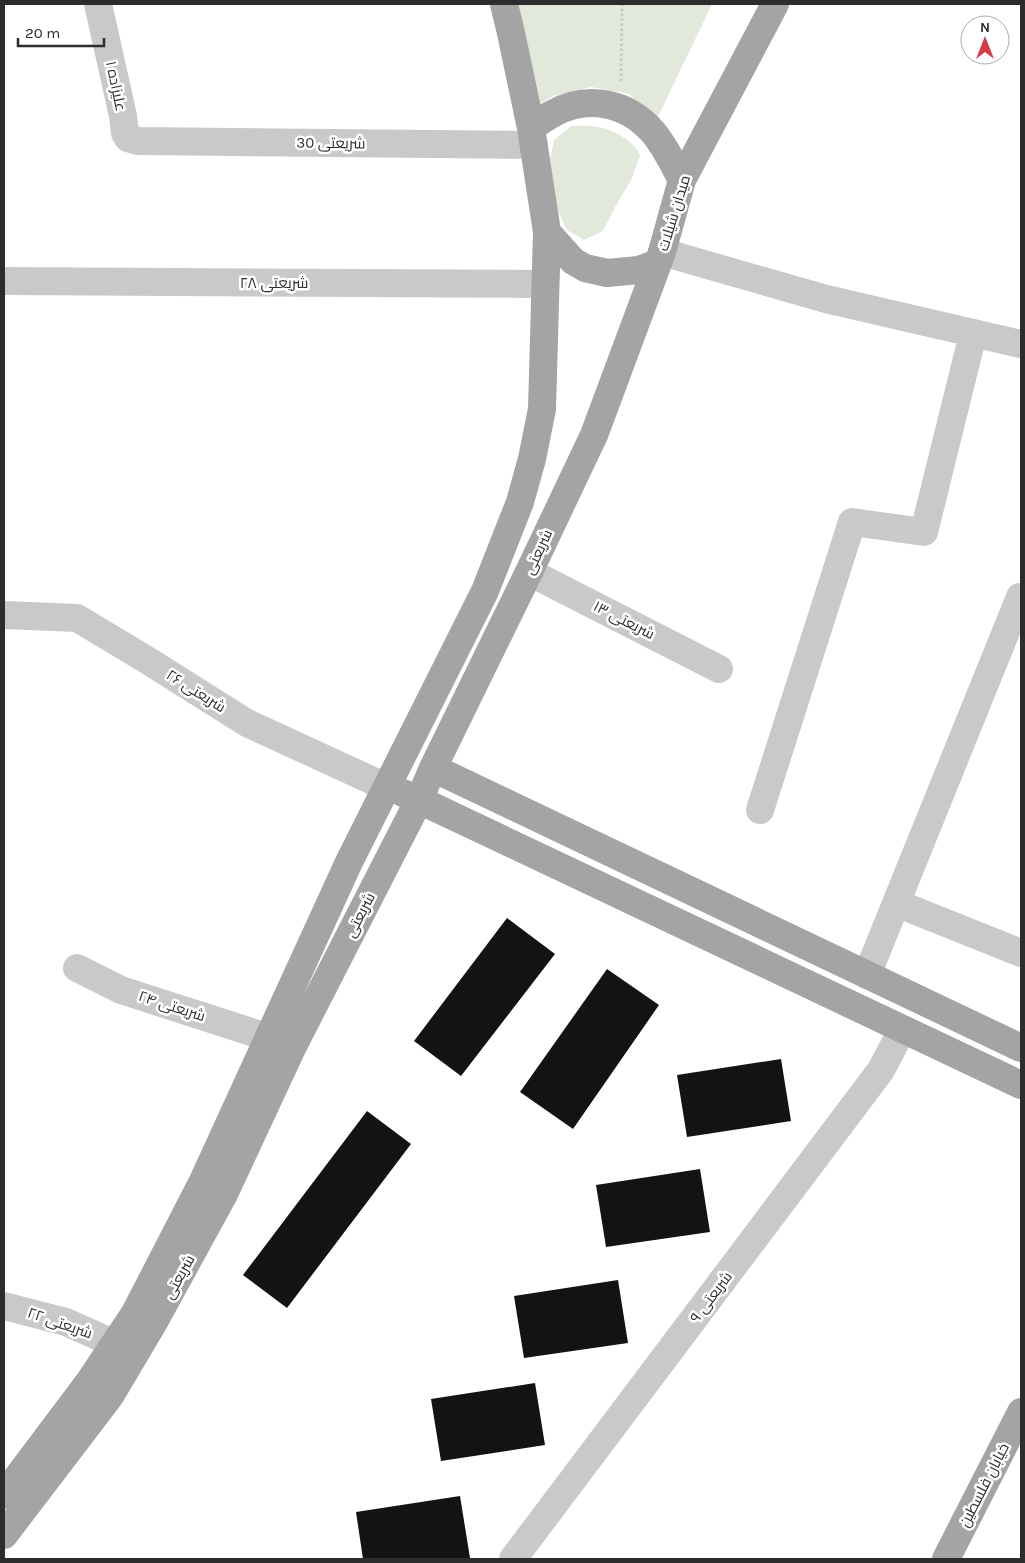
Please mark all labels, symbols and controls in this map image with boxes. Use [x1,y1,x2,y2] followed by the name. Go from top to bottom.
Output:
[18,15,104,47] scale bar
[960,15,1010,65] north arrow
[980,19,990,36] text: N
[25,24,60,42] text: 20 m
[102,59,130,113] street label: علیزاده ۱
[296,133,366,154] street label: شریعتی 30
[654,173,695,253] street label: میدان شیلات
[240,274,308,293] street label: شریعتی ۲۸
[520,527,557,578] street label: شریعتی
[590,597,658,644] street label: شریعتی ۱۳
[162,666,229,717] street label: شریعتی ۲۶
[341,890,380,941] street label: شریعتی
[136,987,208,1026] street label: شریعتی ۲۴
[160,1252,199,1303] street label: شریعتی
[686,1268,737,1327] street label: شریعتی ۹
[25,1304,95,1343] street label: شریعتی ۲۲
[955,1440,1014,1530] street label: خیابان فلسطین

